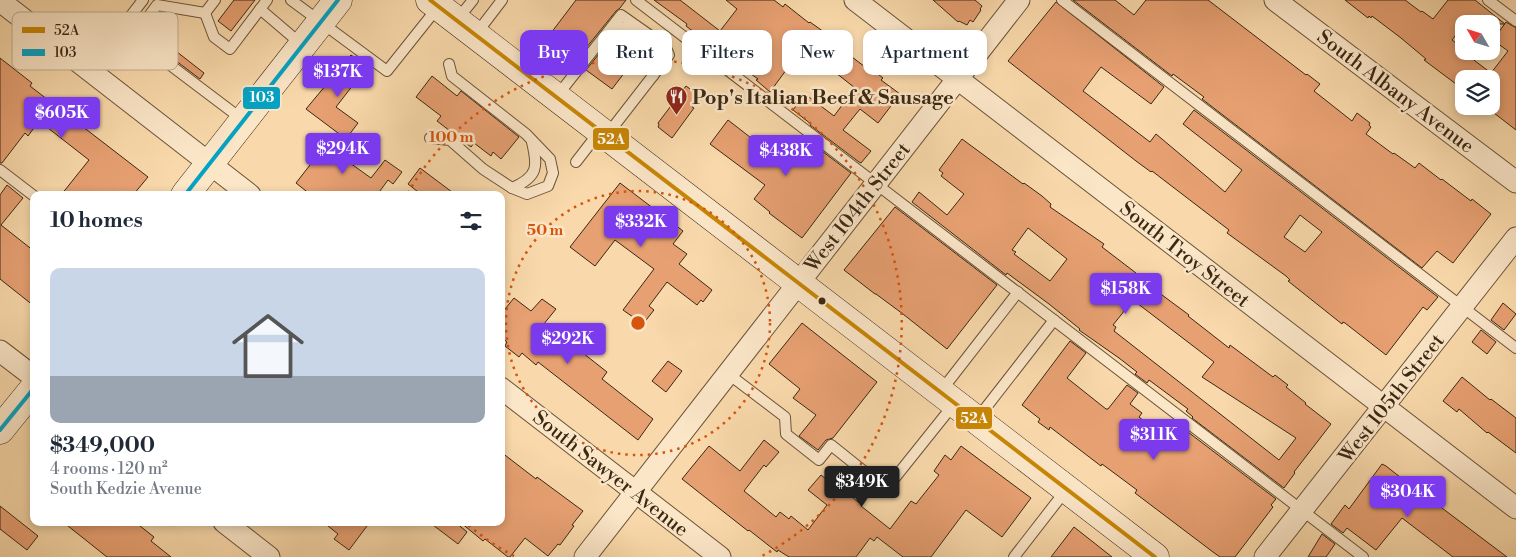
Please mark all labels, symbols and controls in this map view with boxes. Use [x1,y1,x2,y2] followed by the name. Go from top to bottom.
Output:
[12,12,178,70] legend
[1455,15,1500,60] north arrow
[1455,15,1500,115] map controls
[54,22,80,40] text: 52A
[1312,25,1479,159] street label: South Albany Avenue
[520,30,588,75] chip: Buy
[598,30,672,75] chip: Rent
[682,30,772,75] chip: Filters
[782,30,853,75] chip: New
[863,30,987,75] chip: Apartment
[54,44,77,62] text: 103
[303,56,373,98] pin: $137K
[314,62,362,82] text: $137K
[1455,70,1500,115] button: layers
[664,85,688,116] restaurant icon: Pop's Italian Beef & Sausage
[242,86,281,110] line badge: 103
[692,86,954,111] place label: Pop's Italian Beef & Sausage
[250,89,274,107] text: 103
[27,96,97,139] pin: $605K
[35,103,89,123] text: $605K
[592,127,630,151] line badge: 52A
[429,128,474,147] text: 100 m
[597,131,626,149] text: 52A
[308,132,378,175] pin: $294K
[751,134,821,177] pin: $438K
[799,138,917,279] street label: West 104th Street
[316,139,370,159] text: $294K
[759,141,813,161] text: $438K
[1114,197,1254,314] street label: South Troy Street
[606,206,676,248] pin: $332K
[457,207,485,235] icon: filters
[50,208,143,234] text: 10 homes
[615,212,667,232] text: $332K
[527,221,563,240] text: 50 m
[1091,272,1161,315] pin: $158K
[1101,279,1151,299] text: $158K
[817,296,827,306] unlabelled marker
[223,301,313,391] icon: home
[629,314,647,332] centre of rings
[533,322,603,365] pin: $292K
[542,329,594,349] text: $292K
[1333,329,1450,469] street label: West 105th Street
[527,406,693,543] street label: South Sawyer Avenue
[955,406,993,430] line badge: 52A
[960,410,989,428] text: 52A
[1119,418,1189,461] pin: $311K
[1130,425,1178,445] text: $311K
[50,433,155,459] text: $349,000
[50,459,168,479] text: 4 rooms · 120 m²
[827,466,897,508] pin: $349K
[835,472,889,492] text: $349K
[1373,476,1443,518] pin: $304K
[50,479,202,499] text: South Kedzie Avenue
[1381,482,1435,502] text: $304K

